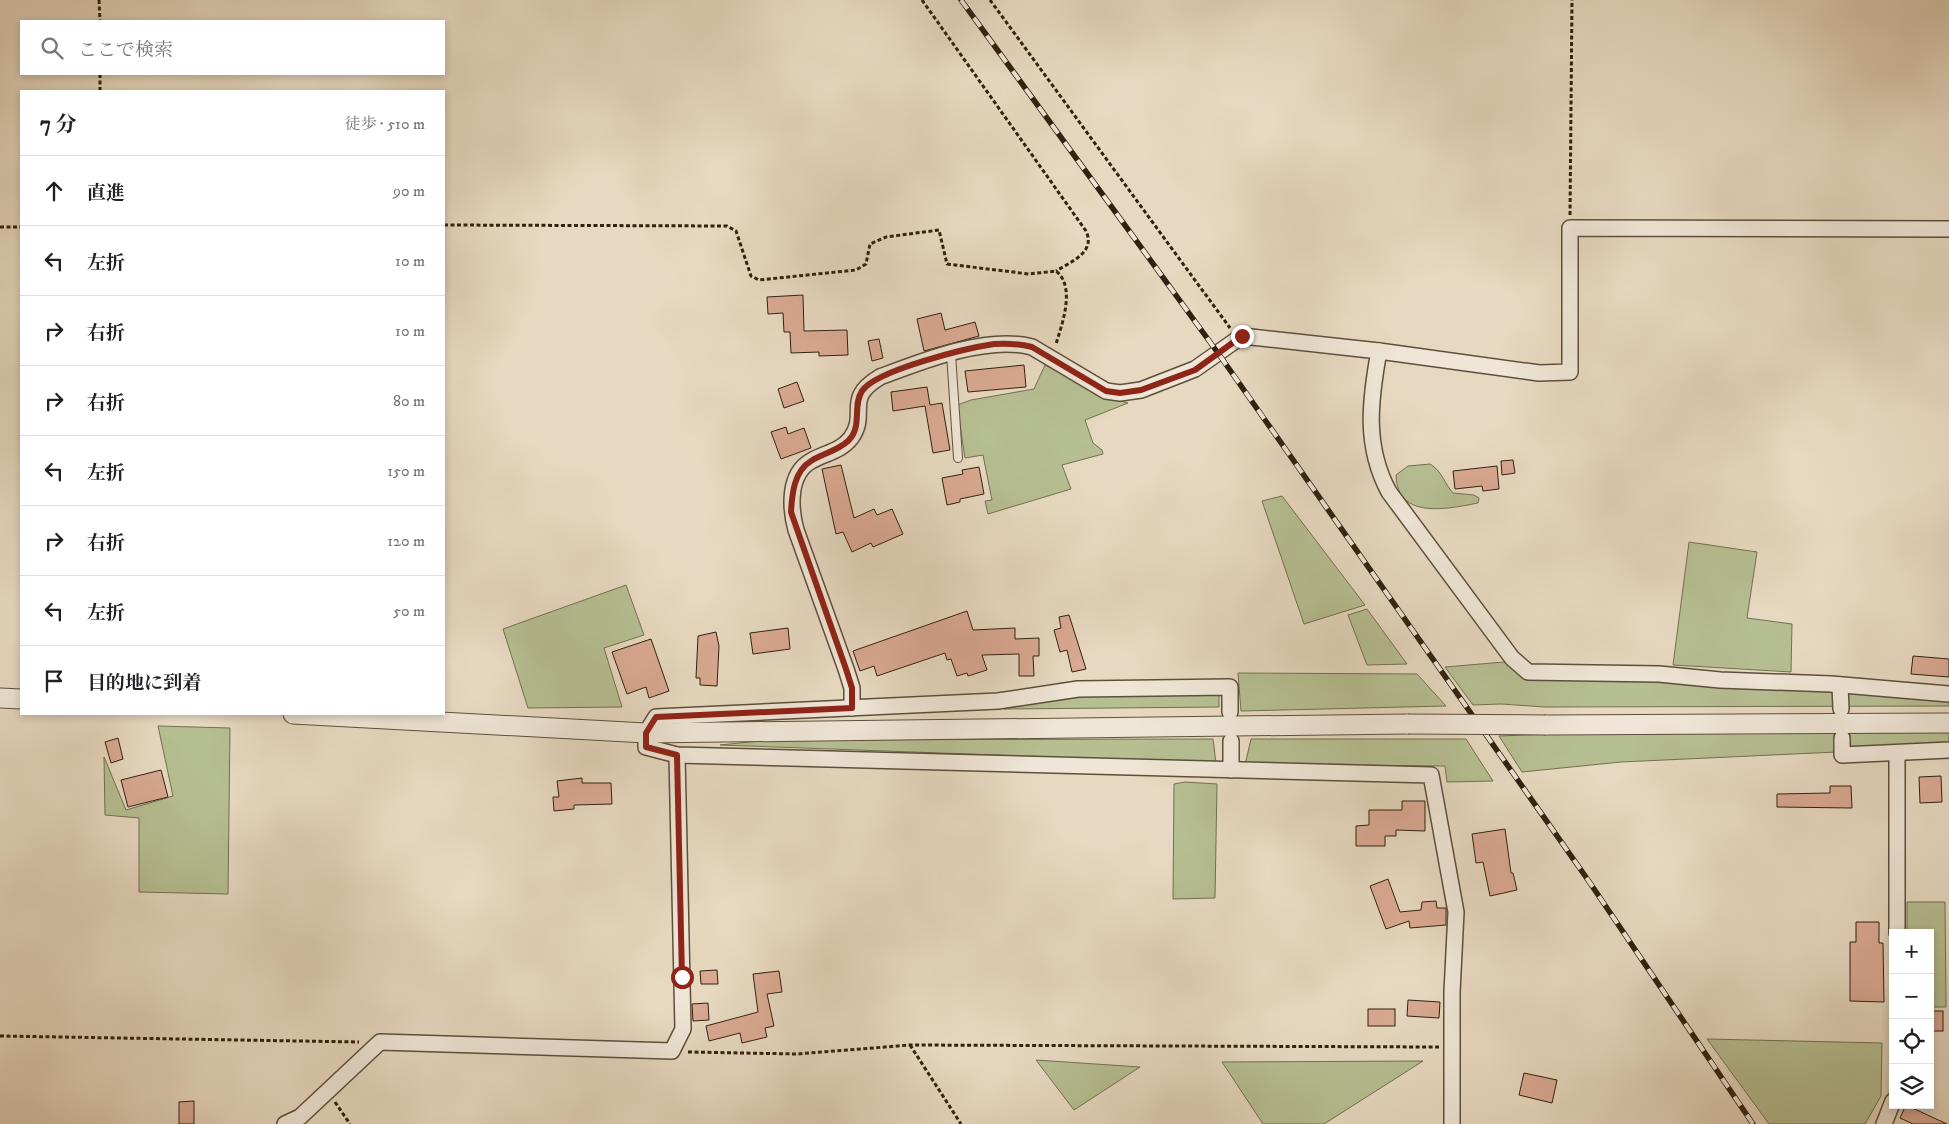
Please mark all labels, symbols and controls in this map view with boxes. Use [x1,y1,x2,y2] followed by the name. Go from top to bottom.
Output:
[20,20,445,75] search box
[38,34,66,62] icon: search
[78,39,173,62] text: ここで検索
[40,112,77,138] text: 7 分
[344,114,425,134] text: 徒歩 · 510 m
[40,177,68,205] icon: ahead
[393,181,425,201] text: 90 m
[87,182,125,205] text: 直進
[40,247,68,275] icon: left
[395,251,425,271] text: 10 m
[87,252,125,275] text: 左折
[40,317,68,345] icon: right
[395,321,425,341] text: 10 m
[87,322,125,345] text: 右折
[1231,325,1254,348] route end
[40,387,68,415] icon: right
[393,391,425,411] text: 80 m
[87,392,125,415] text: 右折
[40,457,68,485] icon: left
[387,461,425,481] text: 150 m
[87,462,125,485] text: 左折
[40,527,68,555] icon: right
[387,531,425,551] text: 120 m
[87,532,125,555] text: 右折
[40,597,68,625] icon: left
[393,601,425,621] text: 50 m
[87,602,125,625] text: 左折
[40,667,68,695] icon: arrive
[87,672,201,695] text: 目的地に到着
[1889,929,1934,1109] map controls
[1889,929,1934,974] button: +
[671,966,694,989] route start
[1889,974,1934,1019] button: −
[1889,1019,1934,1064] button: locate
[1889,1064,1934,1109] button: layers

